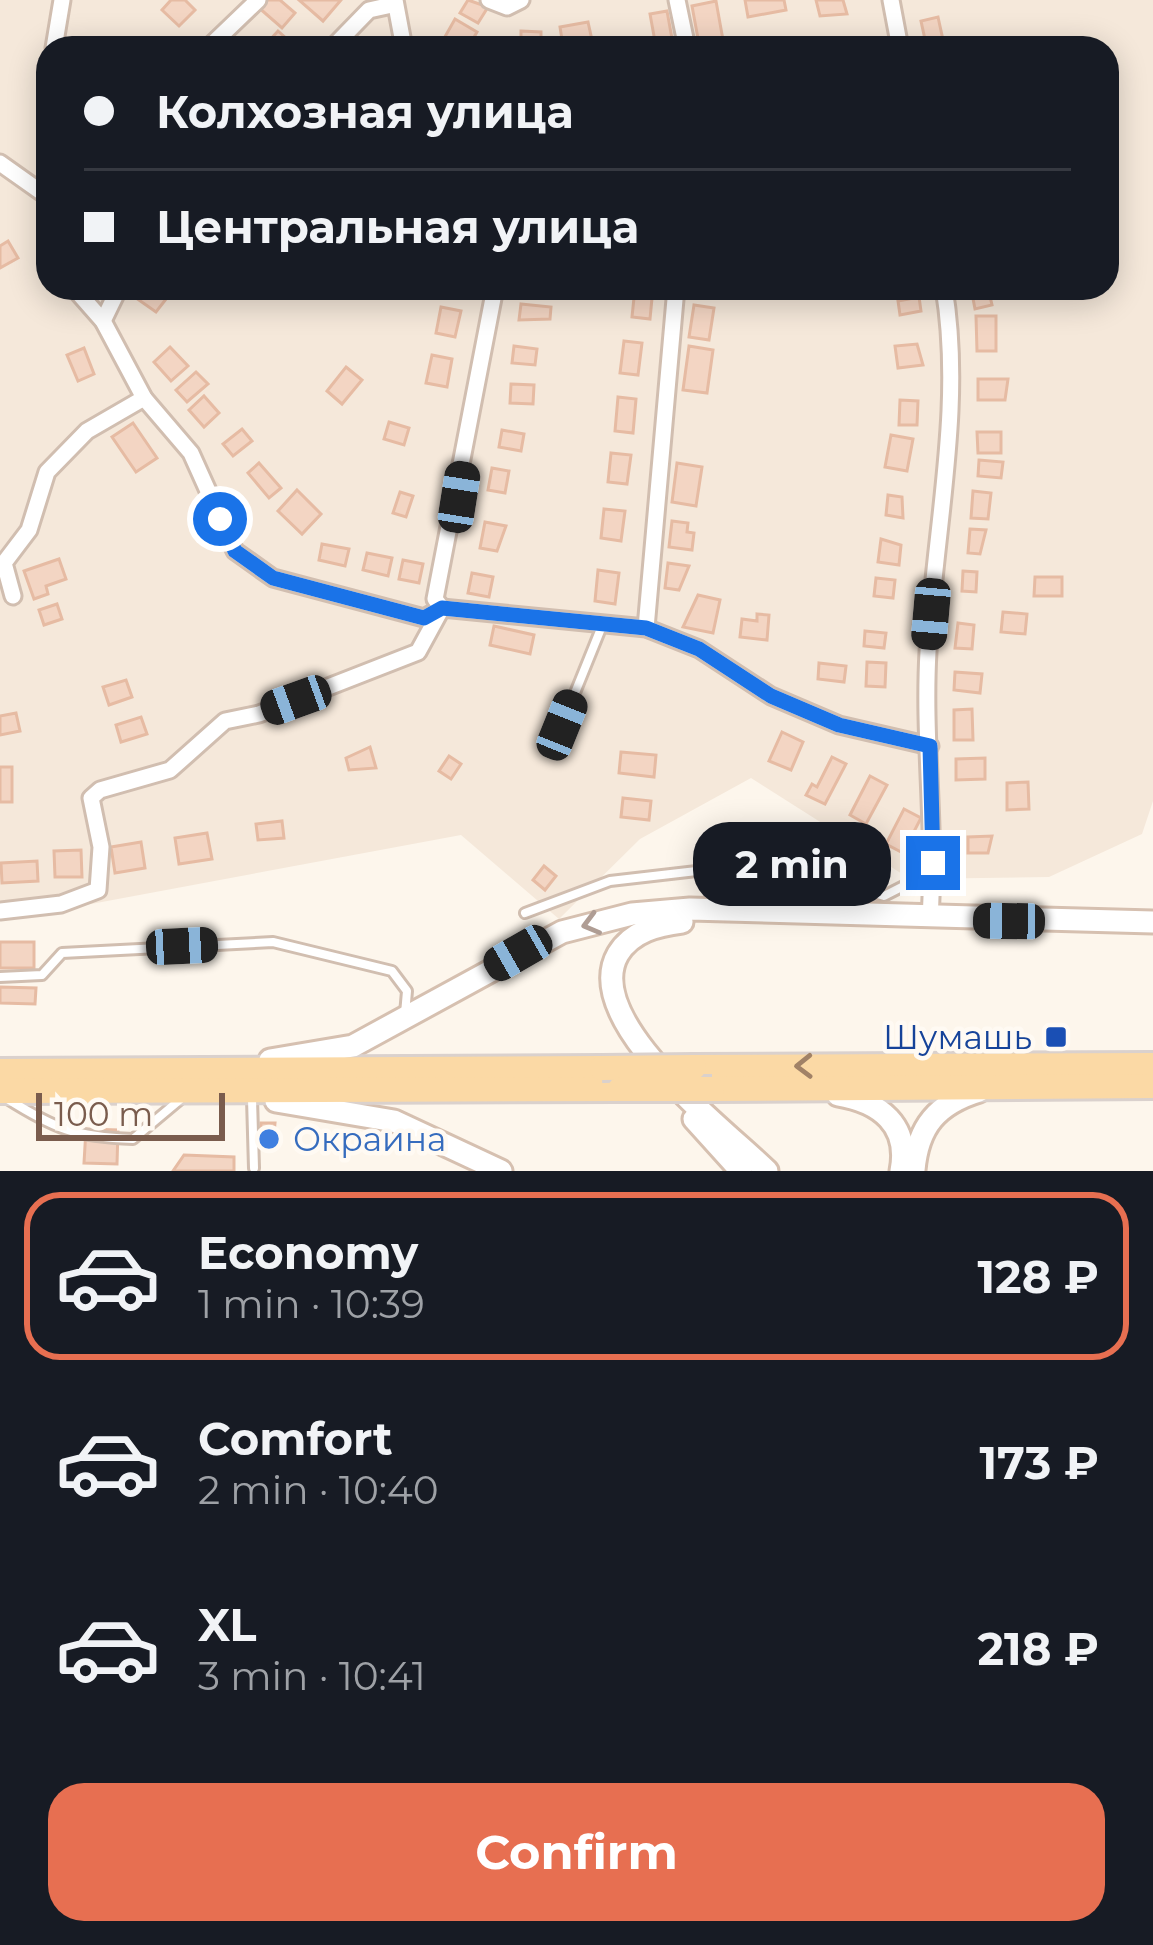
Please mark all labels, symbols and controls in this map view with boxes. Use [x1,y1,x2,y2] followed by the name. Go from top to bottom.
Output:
[156,84,574,139] text: Колхозная улица
[156,199,639,254] text: Центральная улица
[436,459,482,535] car
[193,492,247,546] route start
[910,577,952,651] car
[256,671,336,729] car
[532,685,592,765] car
[693,821,891,905] callout: 2 min
[906,836,960,890] route end
[735,840,849,888] text: 2 min
[973,902,1045,940] car
[581,909,601,934] one-way arrow
[478,919,558,987] car
[145,926,219,966] car
[883,1017,1032,1057] place label: Шумашь
[1043,1024,1069,1050] marker: Шумашь
[794,1052,813,1078] one-way arrow
[36,1087,225,1140] scale bar
[54,1094,153,1134] text: 100 m
[293,1119,446,1159] place label: Окраина
[256,1126,282,1152] marker: Окраина
[54,1222,162,1330] icon: car
[198,1225,418,1280] text: Economy
[977,1249,1099,1304] text: 128 ₽
[198,1280,425,1328] text: 1 min · 10:39
[54,1408,162,1516] icon: car
[198,1411,393,1466] text: Comfort
[979,1435,1099,1490] text: 173 ₽
[198,1466,439,1514] text: 2 min · 10:40
[54,1594,162,1702] icon: car
[198,1597,256,1652] text: XL
[977,1621,1099,1676] text: 218 ₽
[198,1652,426,1700] text: 3 min · 10:41
[48,1783,1105,1921] button: Confirm

